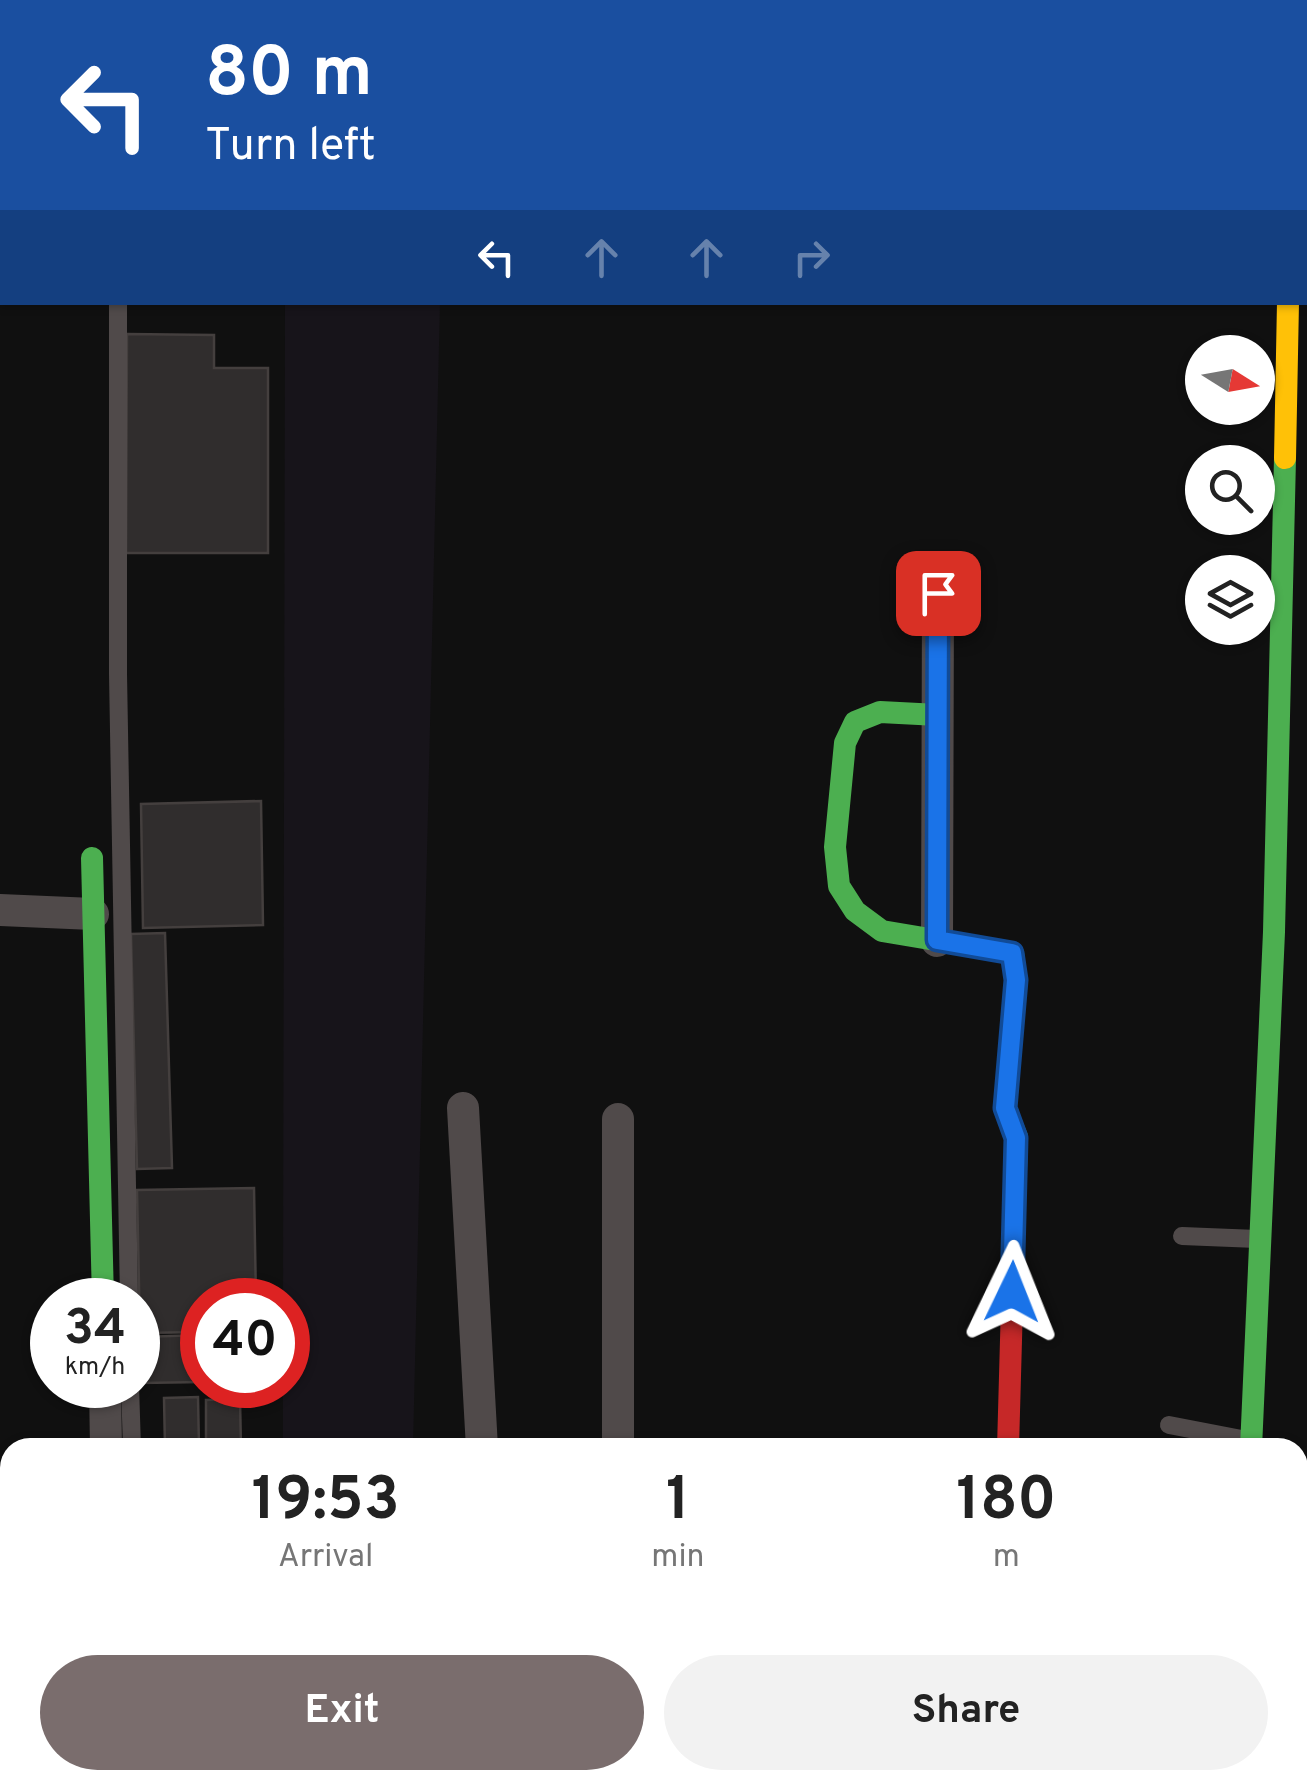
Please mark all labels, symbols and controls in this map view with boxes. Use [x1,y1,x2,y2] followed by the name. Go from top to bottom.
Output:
[205,32,373,121] text: 80 m
[40,40,170,170] icon: left
[205,119,376,176] text: Turn left
[469,230,524,285] icon: left
[574,230,629,285] icon: ahead
[679,230,734,285] icon: ahead
[784,230,839,285] icon: right
[1185,335,1275,425] north arrow
[1185,335,1275,645] map controls
[1185,445,1275,535] button: search
[896,551,981,636] pin
[1185,555,1275,645] button: layers
[911,566,966,621] icon: arrive
[960,1240,1064,1344] position arrow
[180,1278,310,1408] speed limit sign: 40
[64,1299,126,1362] text: 34
[65,1352,125,1384] text: km/h
[252,1465,400,1541] text: 19:53
[666,1465,690,1541] text: 1
[956,1465,1056,1541] text: 180
[278,1538,373,1578] text: Arrival
[651,1538,705,1578] text: min
[993,1538,1020,1578] text: m
[40,1655,644,1770] button: Exit
[664,1655,1268,1770] button: Share

